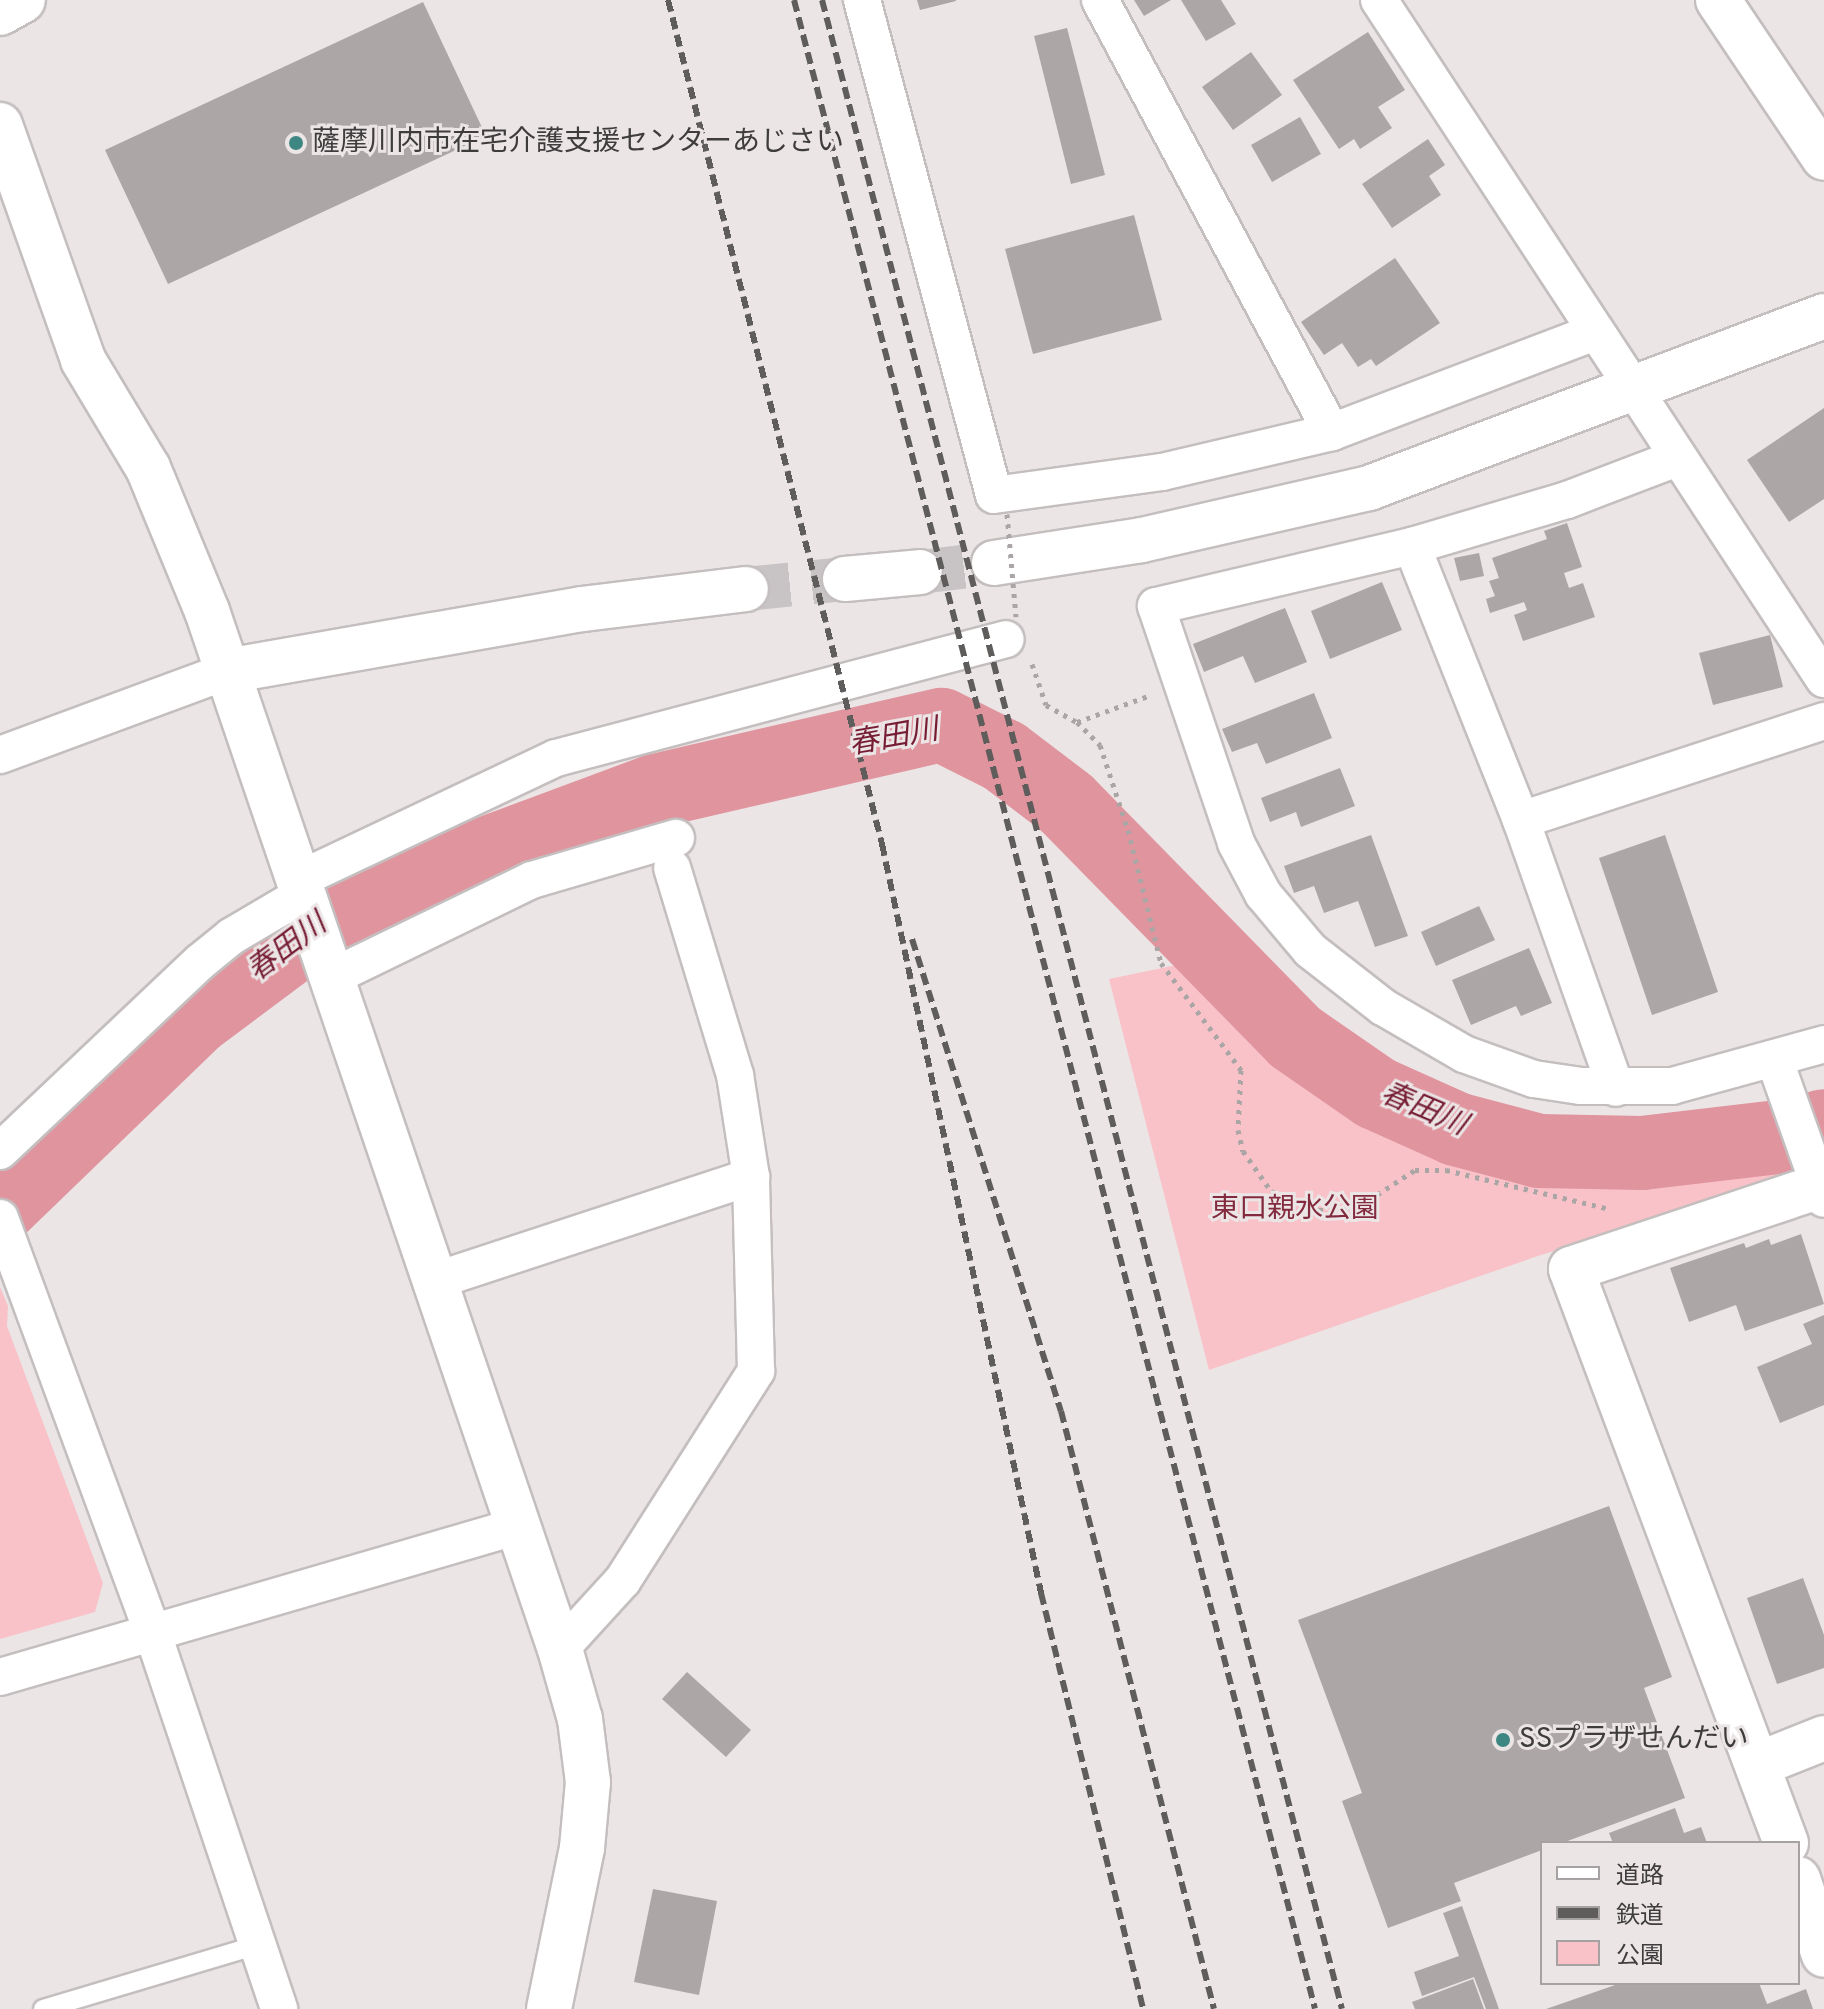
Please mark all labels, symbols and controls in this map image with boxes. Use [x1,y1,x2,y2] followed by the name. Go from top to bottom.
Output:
[312,126,844,160] place label: 薩摩川内市在宅介護支援センターあじさい
[287,134,305,152] marker: 薩摩川内市在宅介護支援センターあじさい
[847,713,941,765] water label: 春田川
[241,908,335,990] water label: 春田川
[1375,1077,1471,1145] water label: 春田川
[1211,1193,1379,1227] park label: 東口親水公園
[1519,1723,1749,1757] place label: SSプラザせんだい
[1494,1731,1512,1749] marker: SSプラザせんだい
[1540,1841,1800,1985] legend
[1616,1862,1664,1892] text: 道路
[1616,1902,1664,1932] text: 鉄道
[1616,1942,1664,1972] text: 公園

